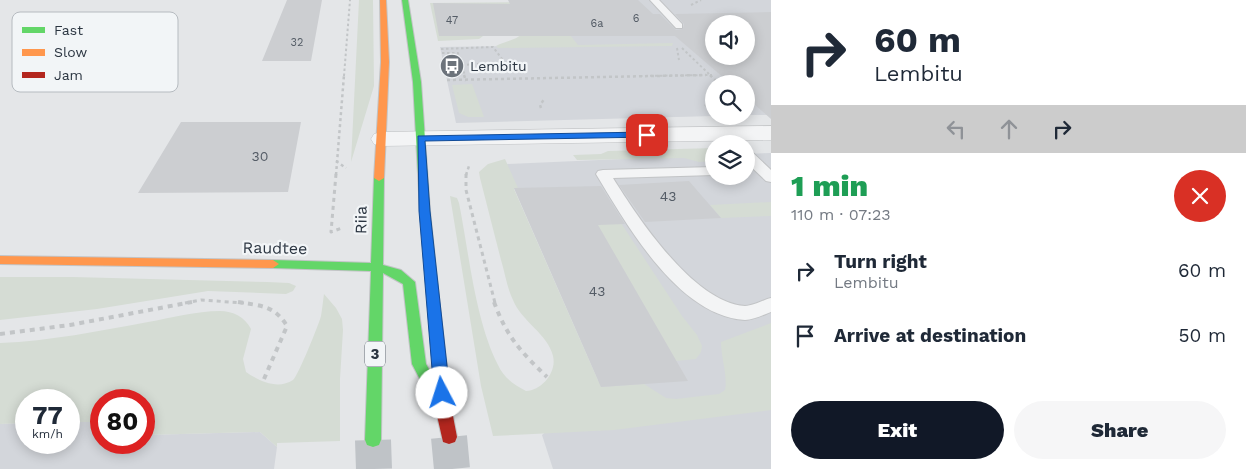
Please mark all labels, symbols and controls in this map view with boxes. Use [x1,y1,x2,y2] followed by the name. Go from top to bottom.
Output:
[12,12,178,92] legend
[633,12,640,25] house number: 6
[446,14,458,27] house number: 47
[705,15,755,185] map controls
[705,15,755,65] button: sound
[591,17,603,30] house number: 6a
[874,19,961,61] text: 60 m
[791,20,856,85] icon: right
[54,22,83,38] text: Fast
[291,36,303,49] house number: 32
[54,44,87,60] text: Slow
[439,53,465,79] bus stop icon: Lembitu
[470,58,527,74] place label: Lembitu
[874,61,963,86] text: Lembitu
[54,67,83,83] text: Jam
[705,75,755,125] button: search
[626,114,668,156] pin
[942,115,970,143] icon: left
[995,115,1023,143] icon: ahead
[1048,115,1076,143] icon: right
[633,121,661,149] icon: arrive
[705,135,755,185] button: layers
[252,148,268,164] house number: 30
[791,168,868,203] text: 1 min
[1174,170,1226,222] button: close
[660,188,676,204] house number: 43
[791,205,891,224] text: 110 m · 07:23
[351,206,371,234] street label: Riia
[242,238,308,258] street label: Raudtee
[834,250,927,273] text: Turn right
[791,257,819,285] icon: right
[1178,259,1226,282] text: 60 m
[834,273,899,292] text: Lembitu
[589,283,605,299] house number: 43
[791,322,819,350] icon: arrive
[834,324,1026,347] text: Arrive at destination
[1179,324,1226,347] text: 50 m
[365,342,385,366] road number: 3
[415,366,467,418] position arrow
[90,389,155,454] speed limit sign: 80
[32,401,63,430] text: 77
[791,401,1004,459] button: Exit
[1014,401,1226,459] button: Share
[32,427,63,441] text: km/h

